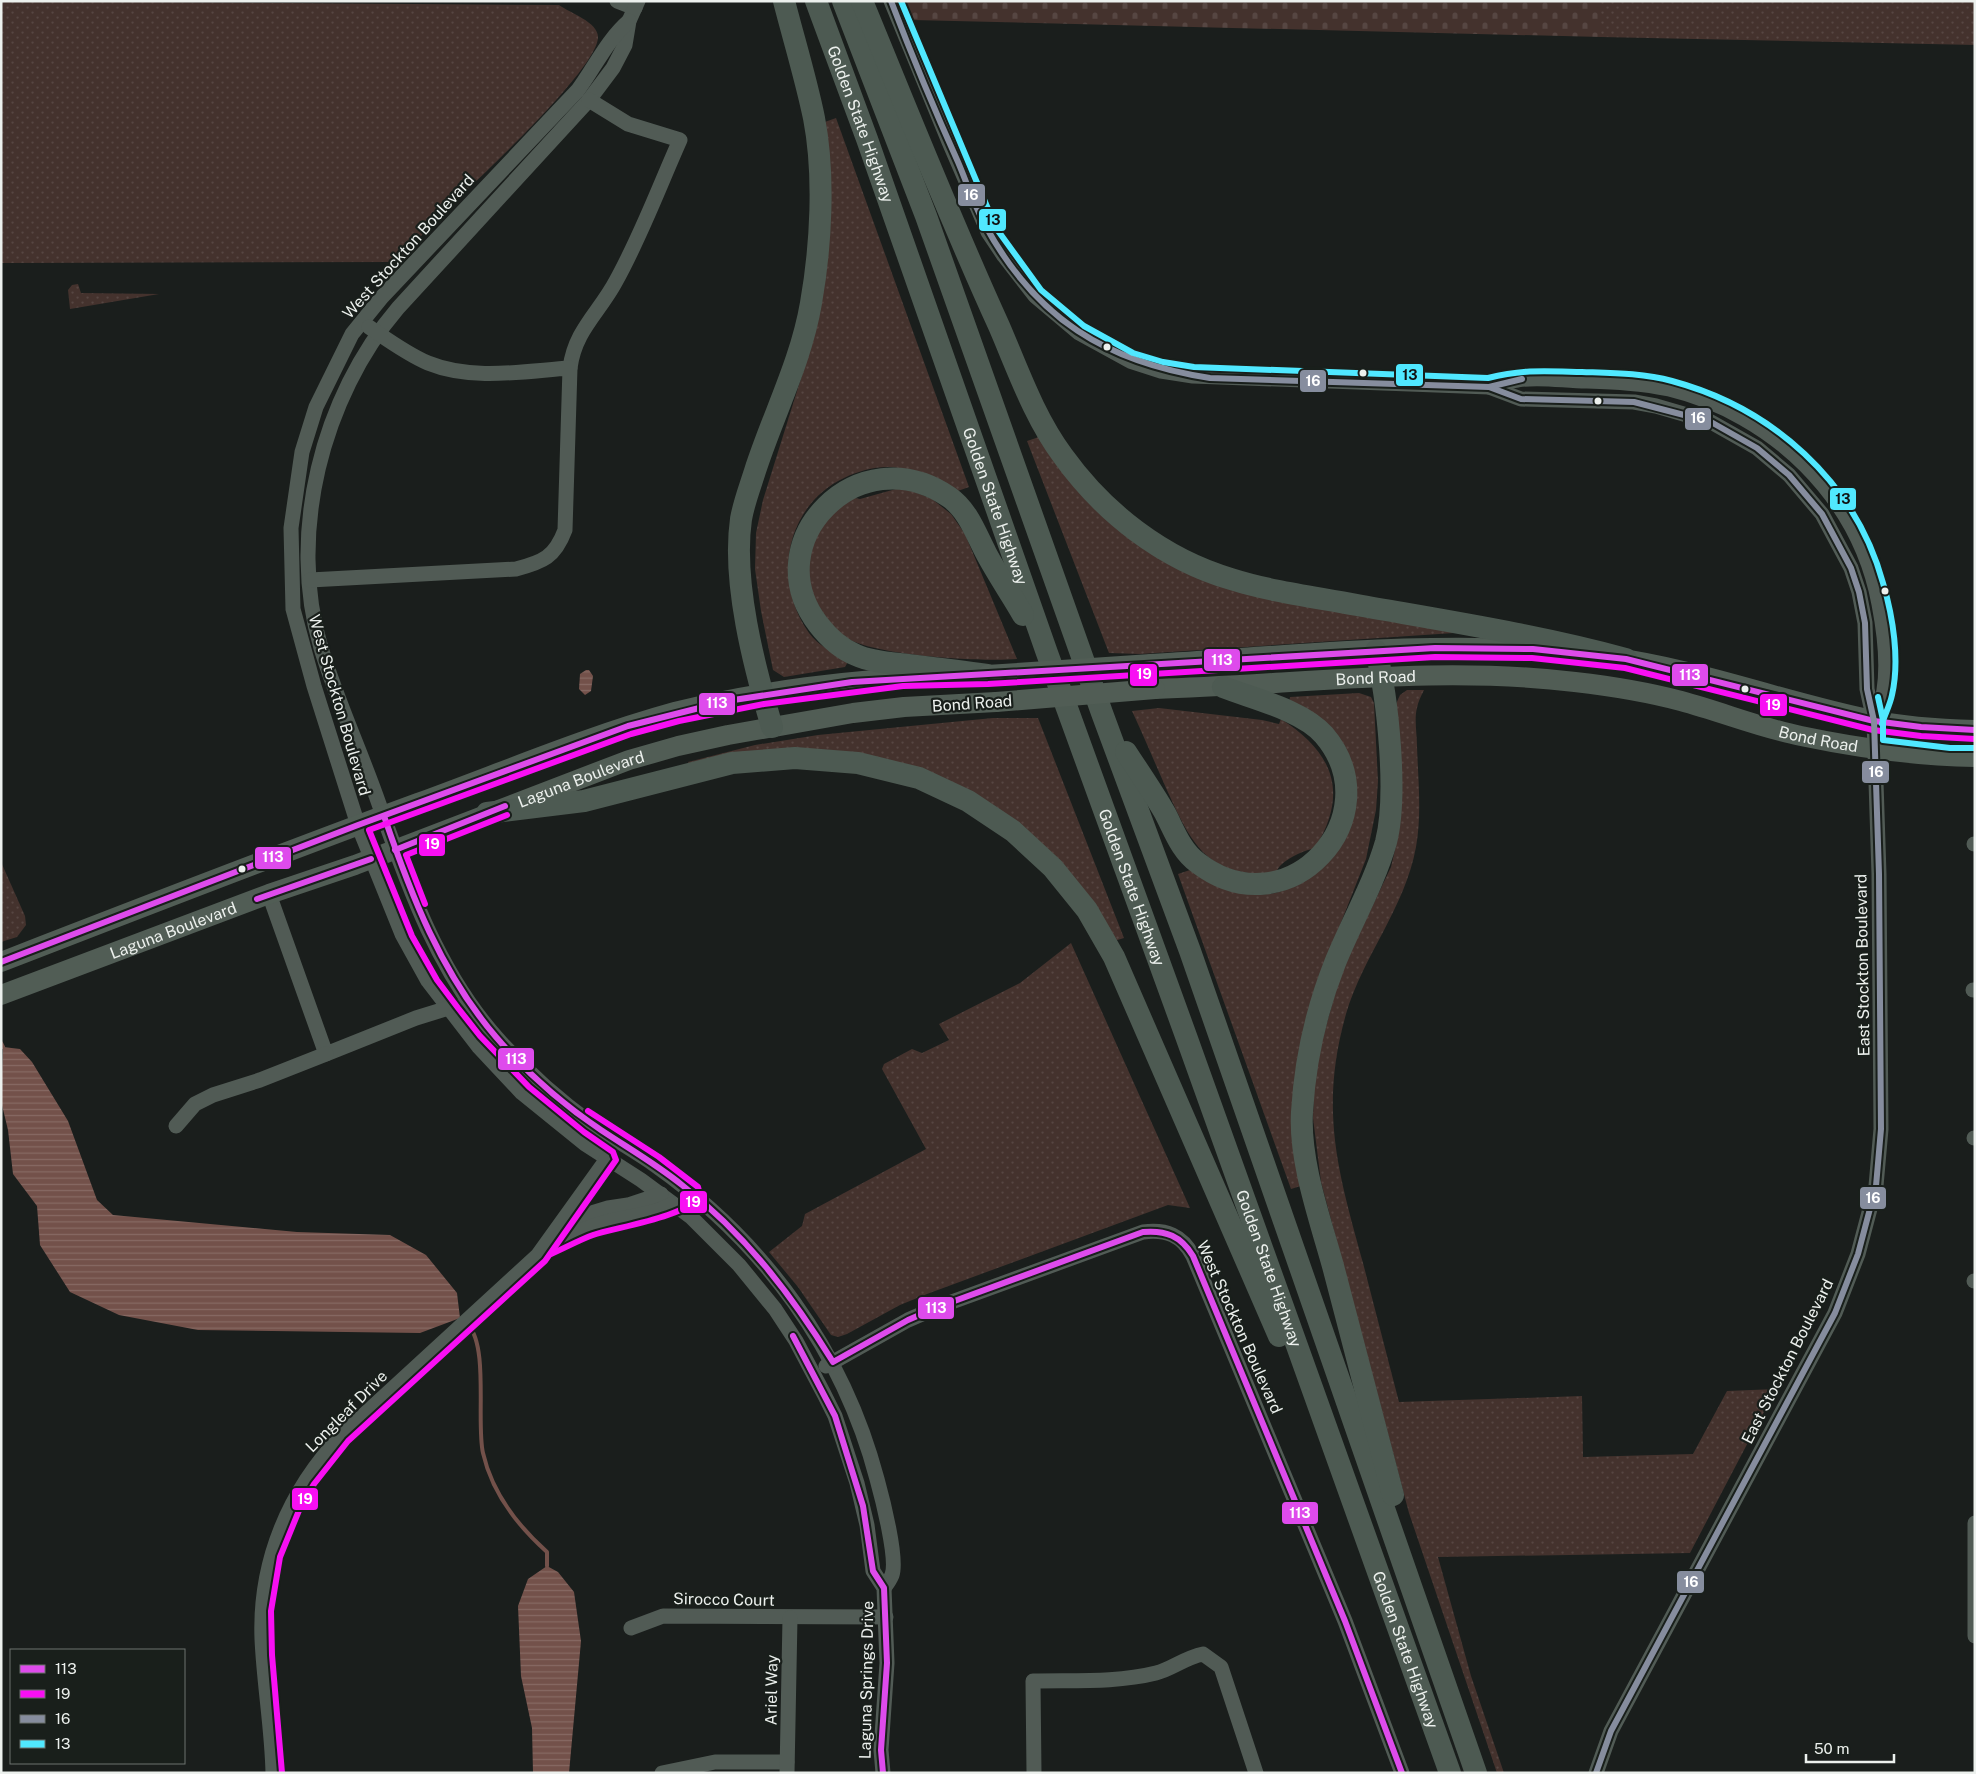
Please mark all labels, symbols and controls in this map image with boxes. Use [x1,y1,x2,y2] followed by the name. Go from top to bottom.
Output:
[823,43,898,206] street label: Golden State Highway
[339,170,478,322] street label: West Stockton Boulevard
[957,183,986,207] line badge: 16
[963,187,979,203] text: 16
[978,208,1007,232] line badge: 13
[985,212,1001,228] text: 13
[1102,342,1112,352] unlabelled marker
[1395,363,1424,387] line badge: 13
[1402,367,1418,383] text: 13
[1358,368,1368,378] unlabelled marker
[1299,369,1327,393] line badge: 16
[1305,373,1321,389] text: 16
[1593,396,1603,406] unlabelled marker
[1684,407,1712,431] line badge: 16
[1690,410,1706,426] text: 16
[959,425,1032,588] street label: Golden State Highway
[1829,487,1857,511] line badge: 13
[1835,491,1851,507] text: 13
[1880,586,1890,596] unlabelled marker
[305,612,374,798] street label: West Stockton Boulevard
[1203,648,1241,672] line badge: 113
[1211,652,1233,668] text: 113
[1129,663,1158,687] line badge: 19
[1671,663,1709,687] line badge: 113
[1136,666,1152,682] text: 19
[1335,667,1416,689] street label: Bond Road
[1679,667,1701,683] text: 113
[1740,684,1750,694] unlabelled marker
[931,691,1013,716] street label: Bond Road
[698,692,736,716] line badge: 113
[1759,693,1788,717] line badge: 19
[706,695,728,711] text: 113
[1765,697,1781,713] text: 19
[1777,722,1859,756] street label: Bond Road
[515,747,647,812] street label: Laguna Boulevard
[1861,760,1890,784] line badge: 16
[1868,764,1884,780] text: 16
[1094,806,1169,969] street label: Golden State Highway
[418,833,446,857] line badge: 19
[424,836,440,852] text: 19
[254,846,292,870] line badge: 113
[262,849,284,865] text: 113
[237,864,247,874] unlabelled marker
[1851,874,1874,1056] street label: East Stockton Boulevard
[107,898,239,963] street label: Laguna Boulevard
[497,1047,535,1071] line badge: 113
[505,1051,527,1067] text: 113
[1859,1186,1887,1210] line badge: 16
[1232,1187,1306,1350] street label: Golden State Highway
[679,1190,708,1214] line badge: 19
[1865,1190,1881,1206] text: 16
[685,1194,701,1210] text: 19
[1193,1238,1286,1417] street label: West Stockton Boulevard
[1738,1276,1837,1447] street label: East Stockton Boulevard
[917,1296,955,1320] line badge: 113
[925,1300,947,1316] text: 113
[302,1367,391,1456] street label: Longleaf Drive
[291,1487,319,1511] line badge: 19
[297,1491,313,1507] text: 19
[1281,1501,1319,1525] line badge: 113
[1289,1505,1311,1521] text: 113
[1368,1569,1442,1731] street label: Golden State Highway
[1676,1570,1705,1594] line badge: 16
[1683,1574,1699,1590] text: 16
[673,1589,775,1610] street label: Sirocco Court
[856,1601,877,1759] street label: Laguna Springs Drive
[10,1649,185,1764] legend
[761,1654,782,1726] street label: Ariel Way
[55,1660,77,1677] text: 113
[55,1685,70,1702] text: 19
[55,1710,70,1727] text: 16
[1806,1732,1894,1764] scale bar
[55,1735,71,1752] text: 13
[1814,1740,1849,1757] text: 50 m

